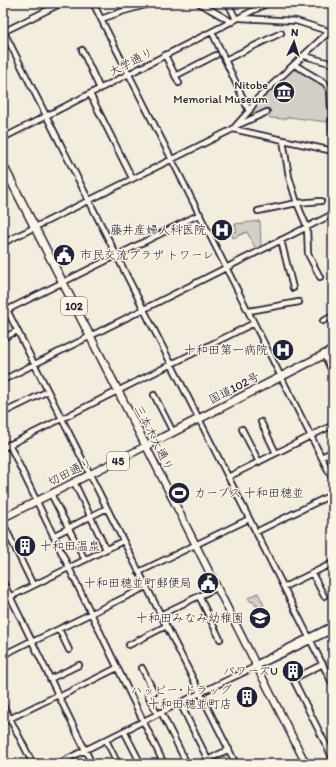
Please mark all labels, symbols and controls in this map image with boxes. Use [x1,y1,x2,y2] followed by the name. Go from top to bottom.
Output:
[274,22,314,62] north arrow
[290,26,299,39] text: N
[106,45,156,79] street label: 大学通り
[173,78,268,106] place label: Nitobe Memorial Museum
[271,79,297,105] museum icon: Nitobe Memorial Museum
[209,217,235,243] hospital icon: 藤井産婦人科医院
[110,223,206,237] place label: 藤井産婦人科医院
[51,242,77,268] public building icon: 市民交流プラザ トワーレ
[80,248,214,262] place label: 市民交流プラザ トワーレ
[61,297,87,315] road number: 102
[270,337,296,363] hospital icon: 十和田第一病院
[184,343,268,357] place label: 十和田第一病院
[206,369,262,407] street label: 国道102号
[131,403,177,473] street label: 三本木大通り
[107,452,129,470] road number: 45
[45,455,95,489] street label: 切田通り
[166,480,192,506] sports icon: カーブス 十和田穂並
[194,486,304,500] place label: カーブス 十和田穂並
[12,533,38,559] building icon: 十和田温泉
[40,539,100,553] place label: 十和田温泉
[195,570,221,596] public building icon: 十和田穂並町郵便局
[84,576,192,590] place label: 十和田穂並町郵便局
[247,605,273,631] school or university icon: 十和田みなみ幼稚園
[136,611,244,625] place label: 十和田みなみ幼稚園
[280,658,306,684] building icon: パワーズU
[223,664,278,678] place label: パワーズU
[131,683,232,711] place label: ハッピー･ドラッグ 十和田穂並町店
[234,684,260,710] building icon: ハッピー･ドラッグ 十和田穂並町店

